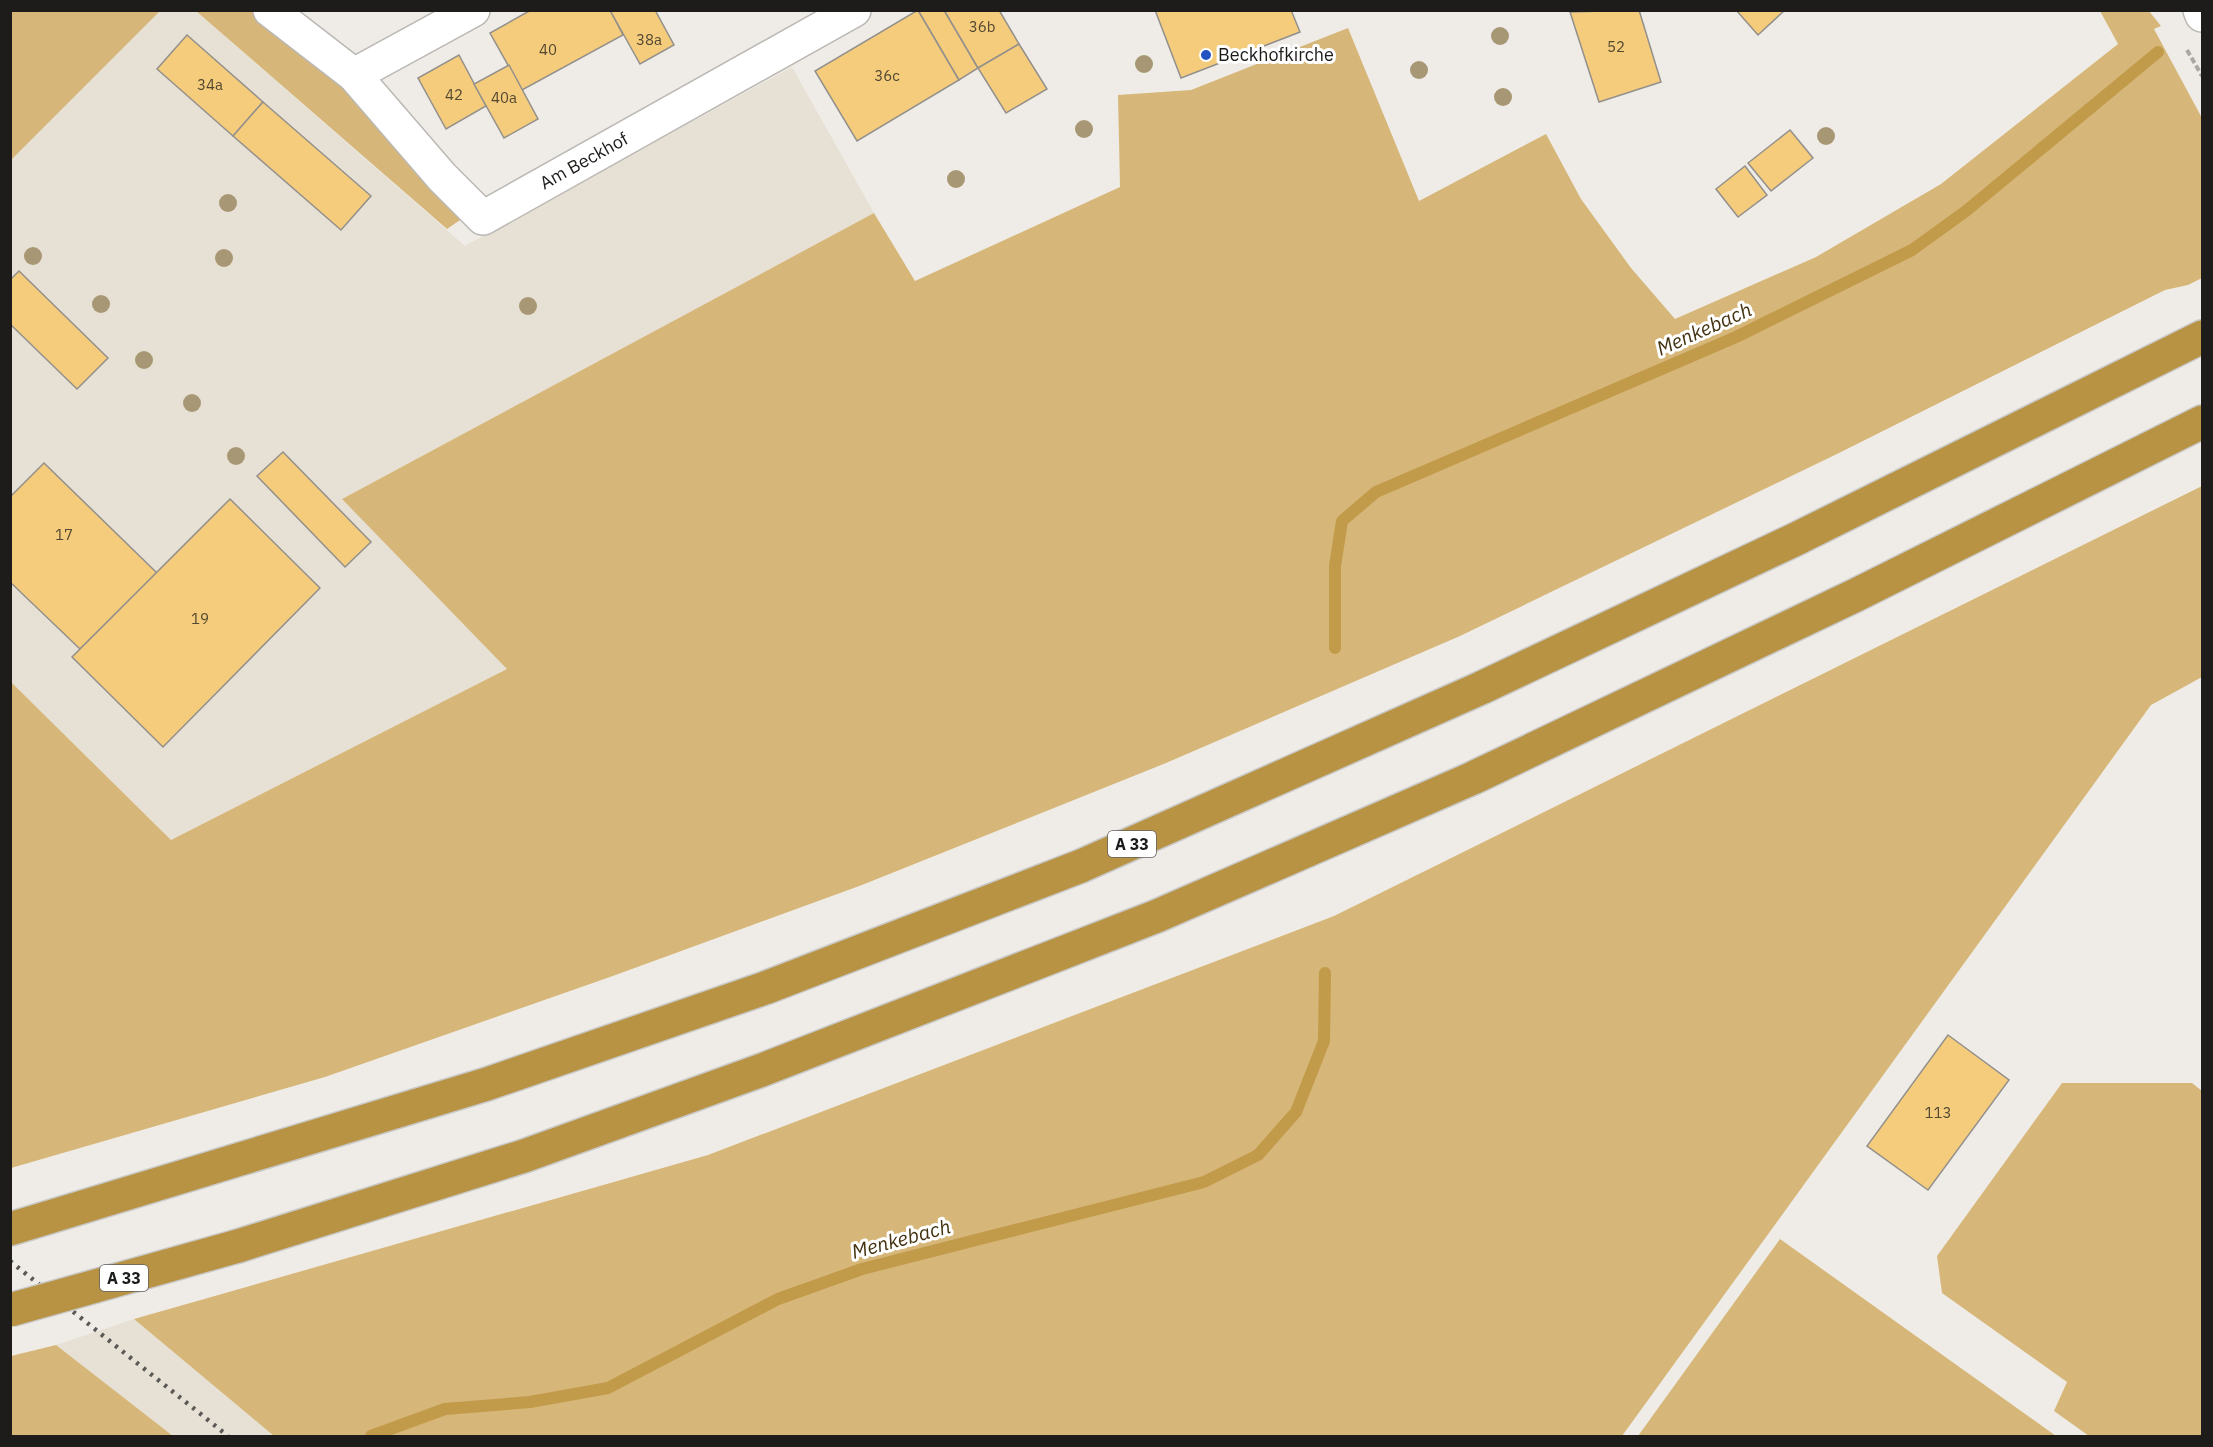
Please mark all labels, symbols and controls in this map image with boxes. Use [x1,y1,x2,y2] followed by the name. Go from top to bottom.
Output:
[969,17,995,36] house number: 36b
[636,30,662,49] house number: 38a
[1607,37,1625,56] house number: 52
[539,40,557,59] house number: 40
[1218,43,1334,66] place label: Beckhofkirche
[1199,48,1213,62] marker: Beckhofkirche
[874,66,900,85] house number: 36c
[197,75,223,94] house number: 34a
[445,85,463,104] house number: 42
[491,88,517,107] house number: 40a
[535,127,632,194] street label: Am Beckhof
[1652,296,1756,362] water label: Menkebach
[55,525,73,544] house number: 17
[191,609,209,628] house number: 19
[1108,831,1156,857] road number: A 33
[1924,1103,1952,1122] house number: 113
[848,1212,953,1265] water label: Menkebach
[100,1265,148,1291] road number: A 33

